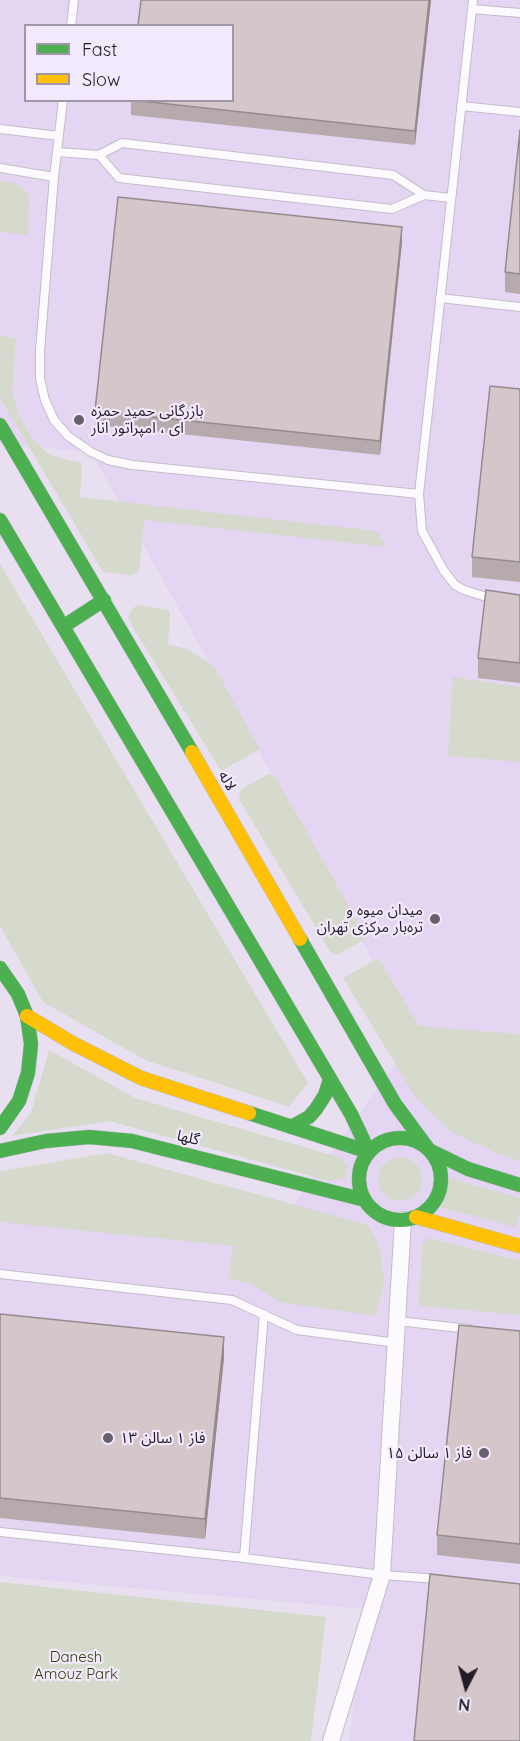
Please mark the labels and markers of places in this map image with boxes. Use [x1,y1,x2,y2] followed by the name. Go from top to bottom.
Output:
[91,402,204,437] place label: بازرگانی حمید حمزه ای ، امپراتور انار
[72,413,86,427] marker: بازرگانی حمید حمزه ای ، امپراتور انار
[317,901,423,936] place label: میدان میوه و تره‌بار مرکزی تهران
[428,912,442,926] marker: میدان میوه و تره‌بار مرکزی تهران
[120,1429,206,1447] place label: فاز ۱ سالن ۱۳
[101,1431,115,1445] marker: فاز ۱ سالن ۱۳
[386,1444,472,1462] place label: فاز ۱ سالن ۱۵
[477,1446,491,1460] marker: فاز ۱ سالن ۱۵

